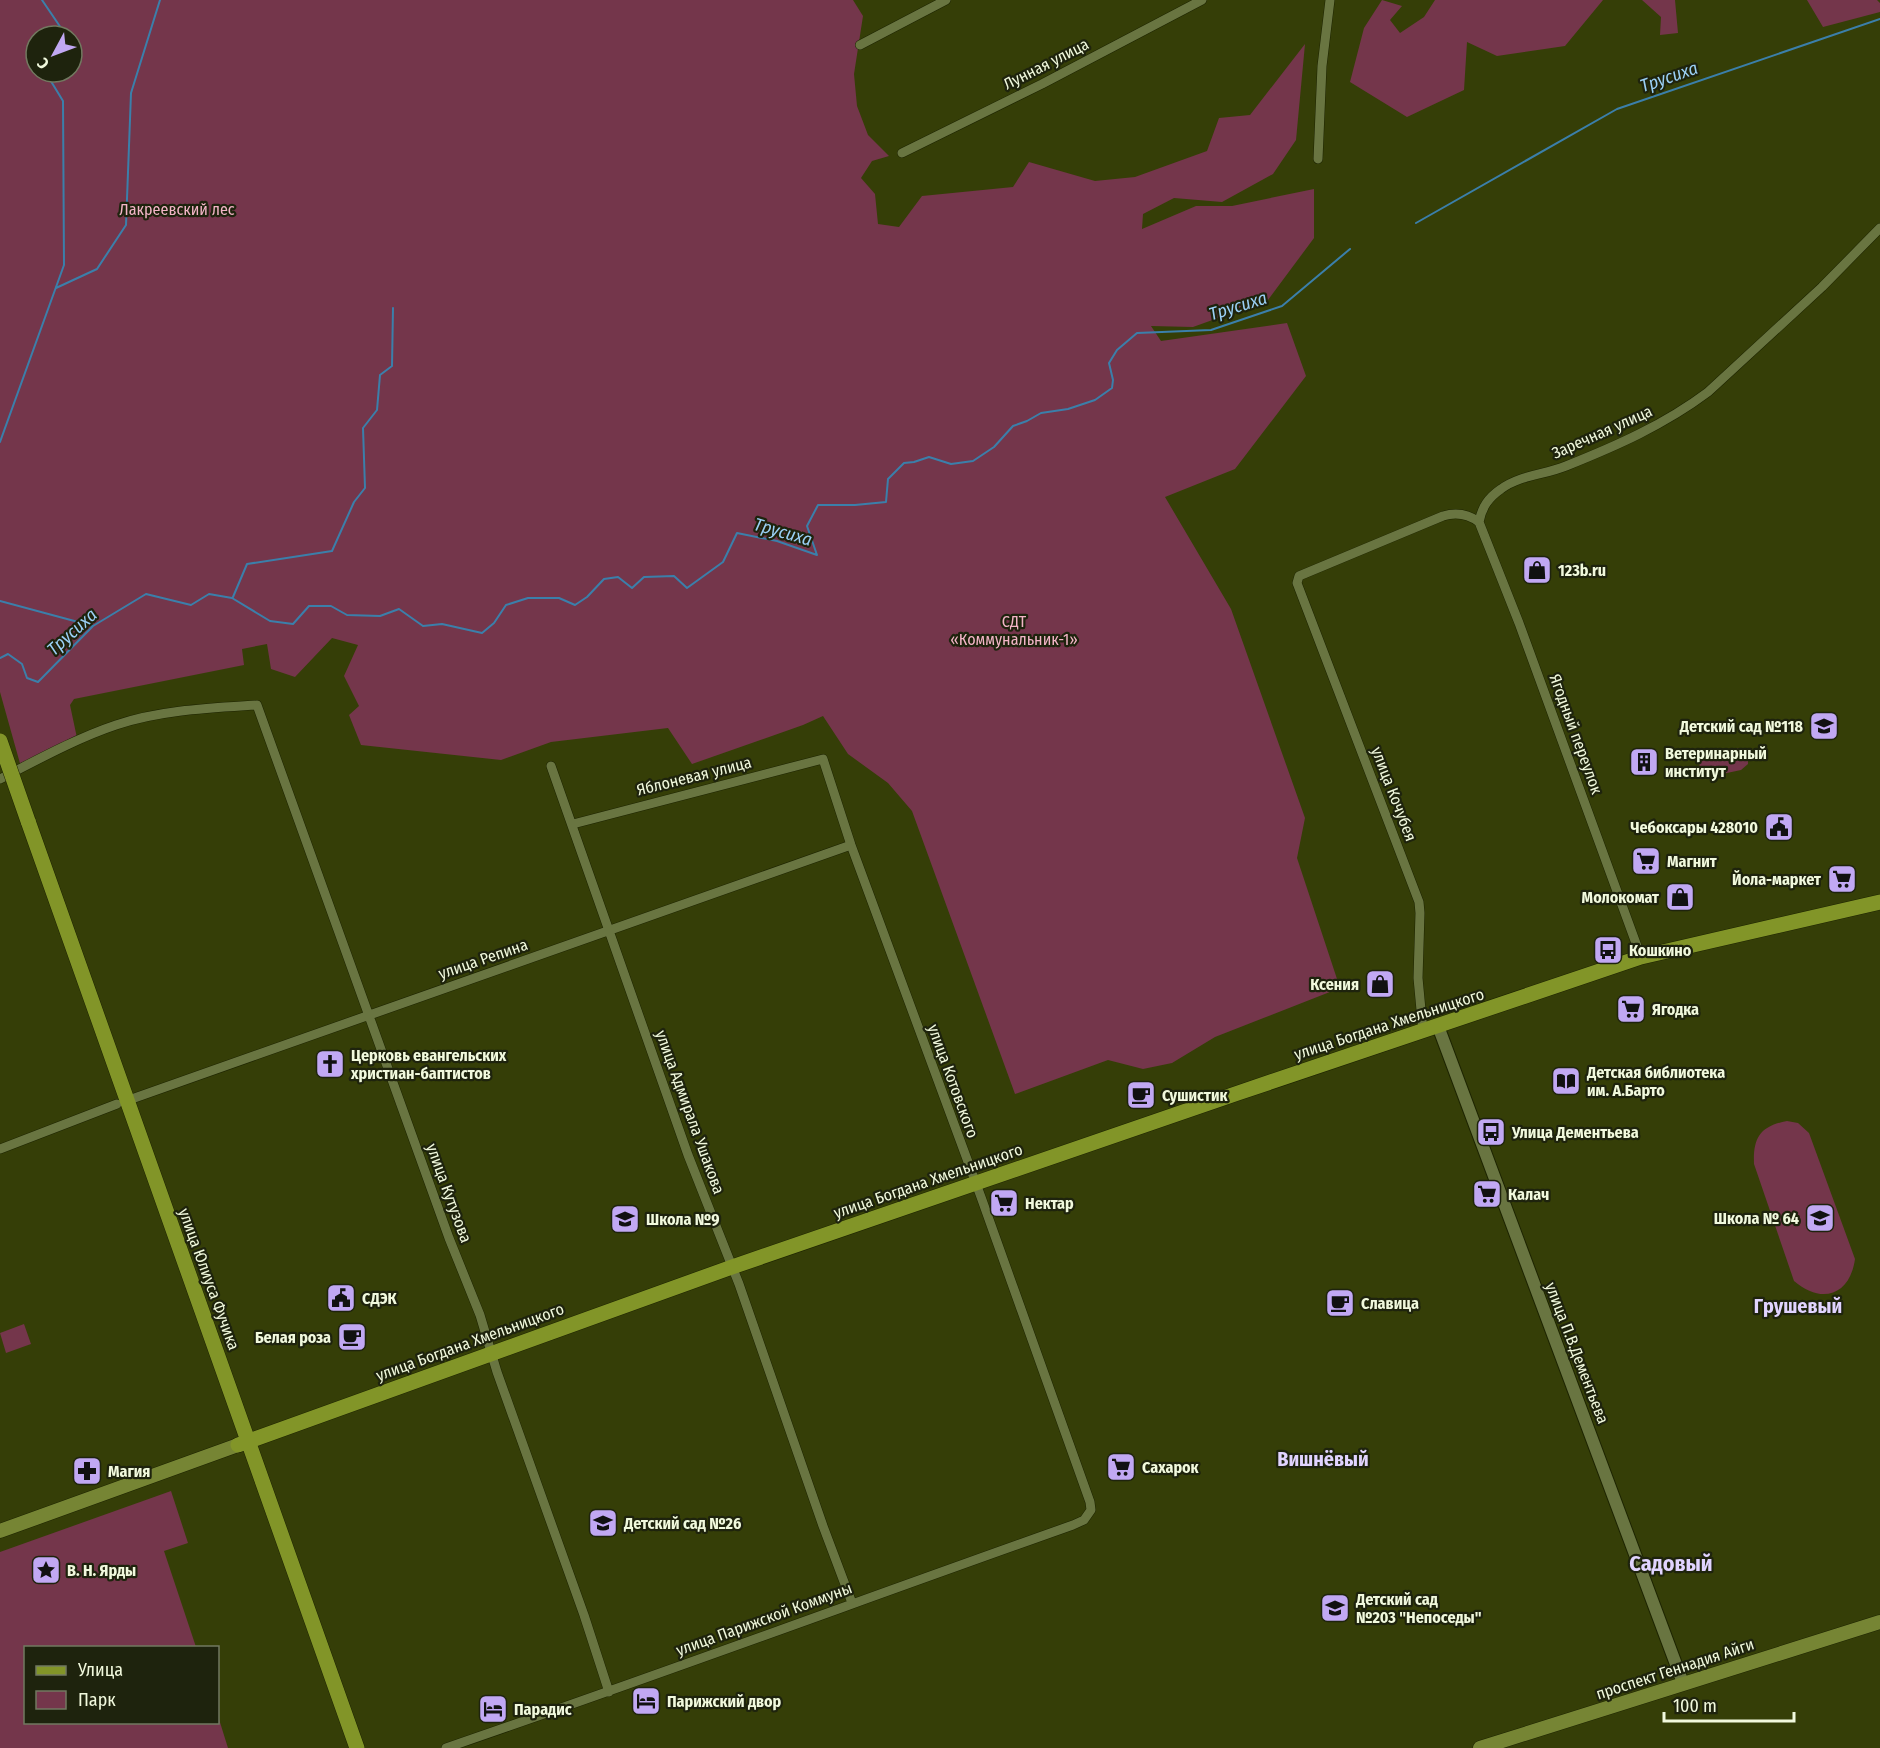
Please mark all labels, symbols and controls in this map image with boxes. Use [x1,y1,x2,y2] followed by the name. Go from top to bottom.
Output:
[24,24,84,84] north arrow
[1000,34,1092,94] street label: Лунная улица
[33,54,53,73] text: С
[1637,57,1701,97] water label: Трусиха
[119,200,235,219] park label: Лакреевский лес
[1206,287,1270,325] water label: Трусиха
[1549,401,1655,463] street label: Заречная улица
[751,513,815,551] water label: Трусиха
[1521,554,1553,586] shop icon: 123b.ru
[1558,561,1606,580] place label: 123b.ru
[43,604,101,660] water label: Трусиха
[950,612,1078,649] park label: СДТ «Коммунальник-1»
[1545,671,1607,797] street label: Ягодный переулок
[1808,710,1840,742] school or university icon: Детский сад №118
[1679,717,1804,736] place label: Детский сад №118
[1367,744,1421,844] street label: улица Кочубея
[1665,744,1767,781] place label: Ветеринарный институт
[1628,746,1660,778] building icon: Ветеринарный институт
[635,753,753,799] street label: Яблоневая улица
[1763,811,1795,843] public building icon: Чебоксары 428010
[1630,818,1758,837] place label: Чебоксары 428010
[1630,845,1662,877] supermarket icon: Магнит
[1667,852,1717,871] place label: Магнит
[1826,863,1858,895] supermarket icon: Йола-маркет
[1732,870,1821,889] place label: Йола-маркет
[1664,881,1696,913] shop icon: Молокомат
[1582,888,1659,907] place label: Молокомат
[1592,934,1624,966] bus stop icon: Кошкино
[436,935,530,983] street label: улица Репина
[1629,941,1692,960] place label: Кошкино
[1364,968,1396,1000] shop icon: Ксения
[1310,975,1359,994] place label: Ксения
[1292,984,1486,1064] street label: улица Богдана Хмельницкого
[1615,993,1647,1025] supermarket icon: Ягодка
[1652,1000,1699,1019] place label: Ягодка
[924,1022,982,1140] street label: улица Котовского
[652,1028,729,1197] street label: улица Адмирала Ушакова
[350,1046,507,1083] place label: Церковь евангельских христиан-баптистов
[314,1048,346,1080] church icon: Церковь евангельских христиан-баптистов
[1586,1063,1725,1100] place label: Детская библиотека им. А.Барто
[1550,1065,1582,1097] library icon: Детская библиотека им. А.Барто
[1125,1079,1157,1111] cafe icon: Сушистик
[1162,1086,1228,1105] place label: Сушистик
[1475,1116,1507,1148] bus stop icon: Улица Дементьева
[1511,1123,1639,1142] place label: Улица Дементьева
[831,1140,1025,1222] street label: улица Богдана Хмельницкого
[422,1141,476,1245] street label: улица Кутузова
[1471,1178,1503,1210] supermarket icon: Калач
[1508,1185,1549,1204] place label: Калач
[988,1187,1020,1219] supermarket icon: Нектар
[1025,1194,1074,1213] place label: Нектар
[1804,1202,1836,1234] school or university icon: Школа № 64
[609,1203,641,1235] school or university icon: Школа №9
[175,1206,244,1353] street label: улица Юлиуса Фучика
[1714,1209,1799,1228] place label: Школа № 64
[646,1210,720,1229] place label: Школа №9
[1541,1280,1613,1426] street label: улица П.В.Дементьева
[325,1282,357,1314] public building icon: СДЭК
[1324,1287,1356,1319] cafe icon: Славица
[362,1289,398,1308] place label: СДЭК
[1361,1294,1419,1313] place label: Славица
[1754,1294,1842,1318] district label: Грушевый
[373,1299,567,1385] street label: улица Богдана Хмельницкого
[336,1321,368,1353] cafe icon: Белая роза
[255,1328,331,1347] place label: Белая роза
[1277,1447,1369,1471] district label: Вишнёвый
[1105,1451,1137,1483] supermarket icon: Сахарок
[71,1455,103,1487] pharmacy icon: Магия
[1142,1458,1200,1477] place label: Сахарок
[108,1462,150,1481] place label: Магия
[587,1507,619,1539] school or university icon: Детский сад №26
[623,1514,741,1533] place label: Детский сад №26
[1629,1550,1713,1577] district label: Садовый
[30,1554,62,1586] place icon: В. Н. Ярды
[67,1561,136,1580] place label: В. Н. Ярды
[673,1578,855,1660] street label: улица Парижской Коммуны
[1355,1590,1482,1627] place label: Детский сад №203 "Непоседы"
[1319,1592,1351,1624] school or university icon: Детский сад №203 "Непоседы"
[1594,1634,1756,1704] street label: проспект Геннадия Айги
[24,1646,219,1724] legend
[77,1659,123,1681] text: Улица
[630,1685,662,1717] hotel icon: Парижский двор
[1664,1685,1794,1723] scale bar
[78,1689,116,1711] text: Парк
[667,1692,782,1711] place label: Парижский двор
[477,1693,509,1725] hotel icon: Парадис
[1673,1695,1717,1717] text: 100 m
[514,1700,572,1719] place label: Парадис

